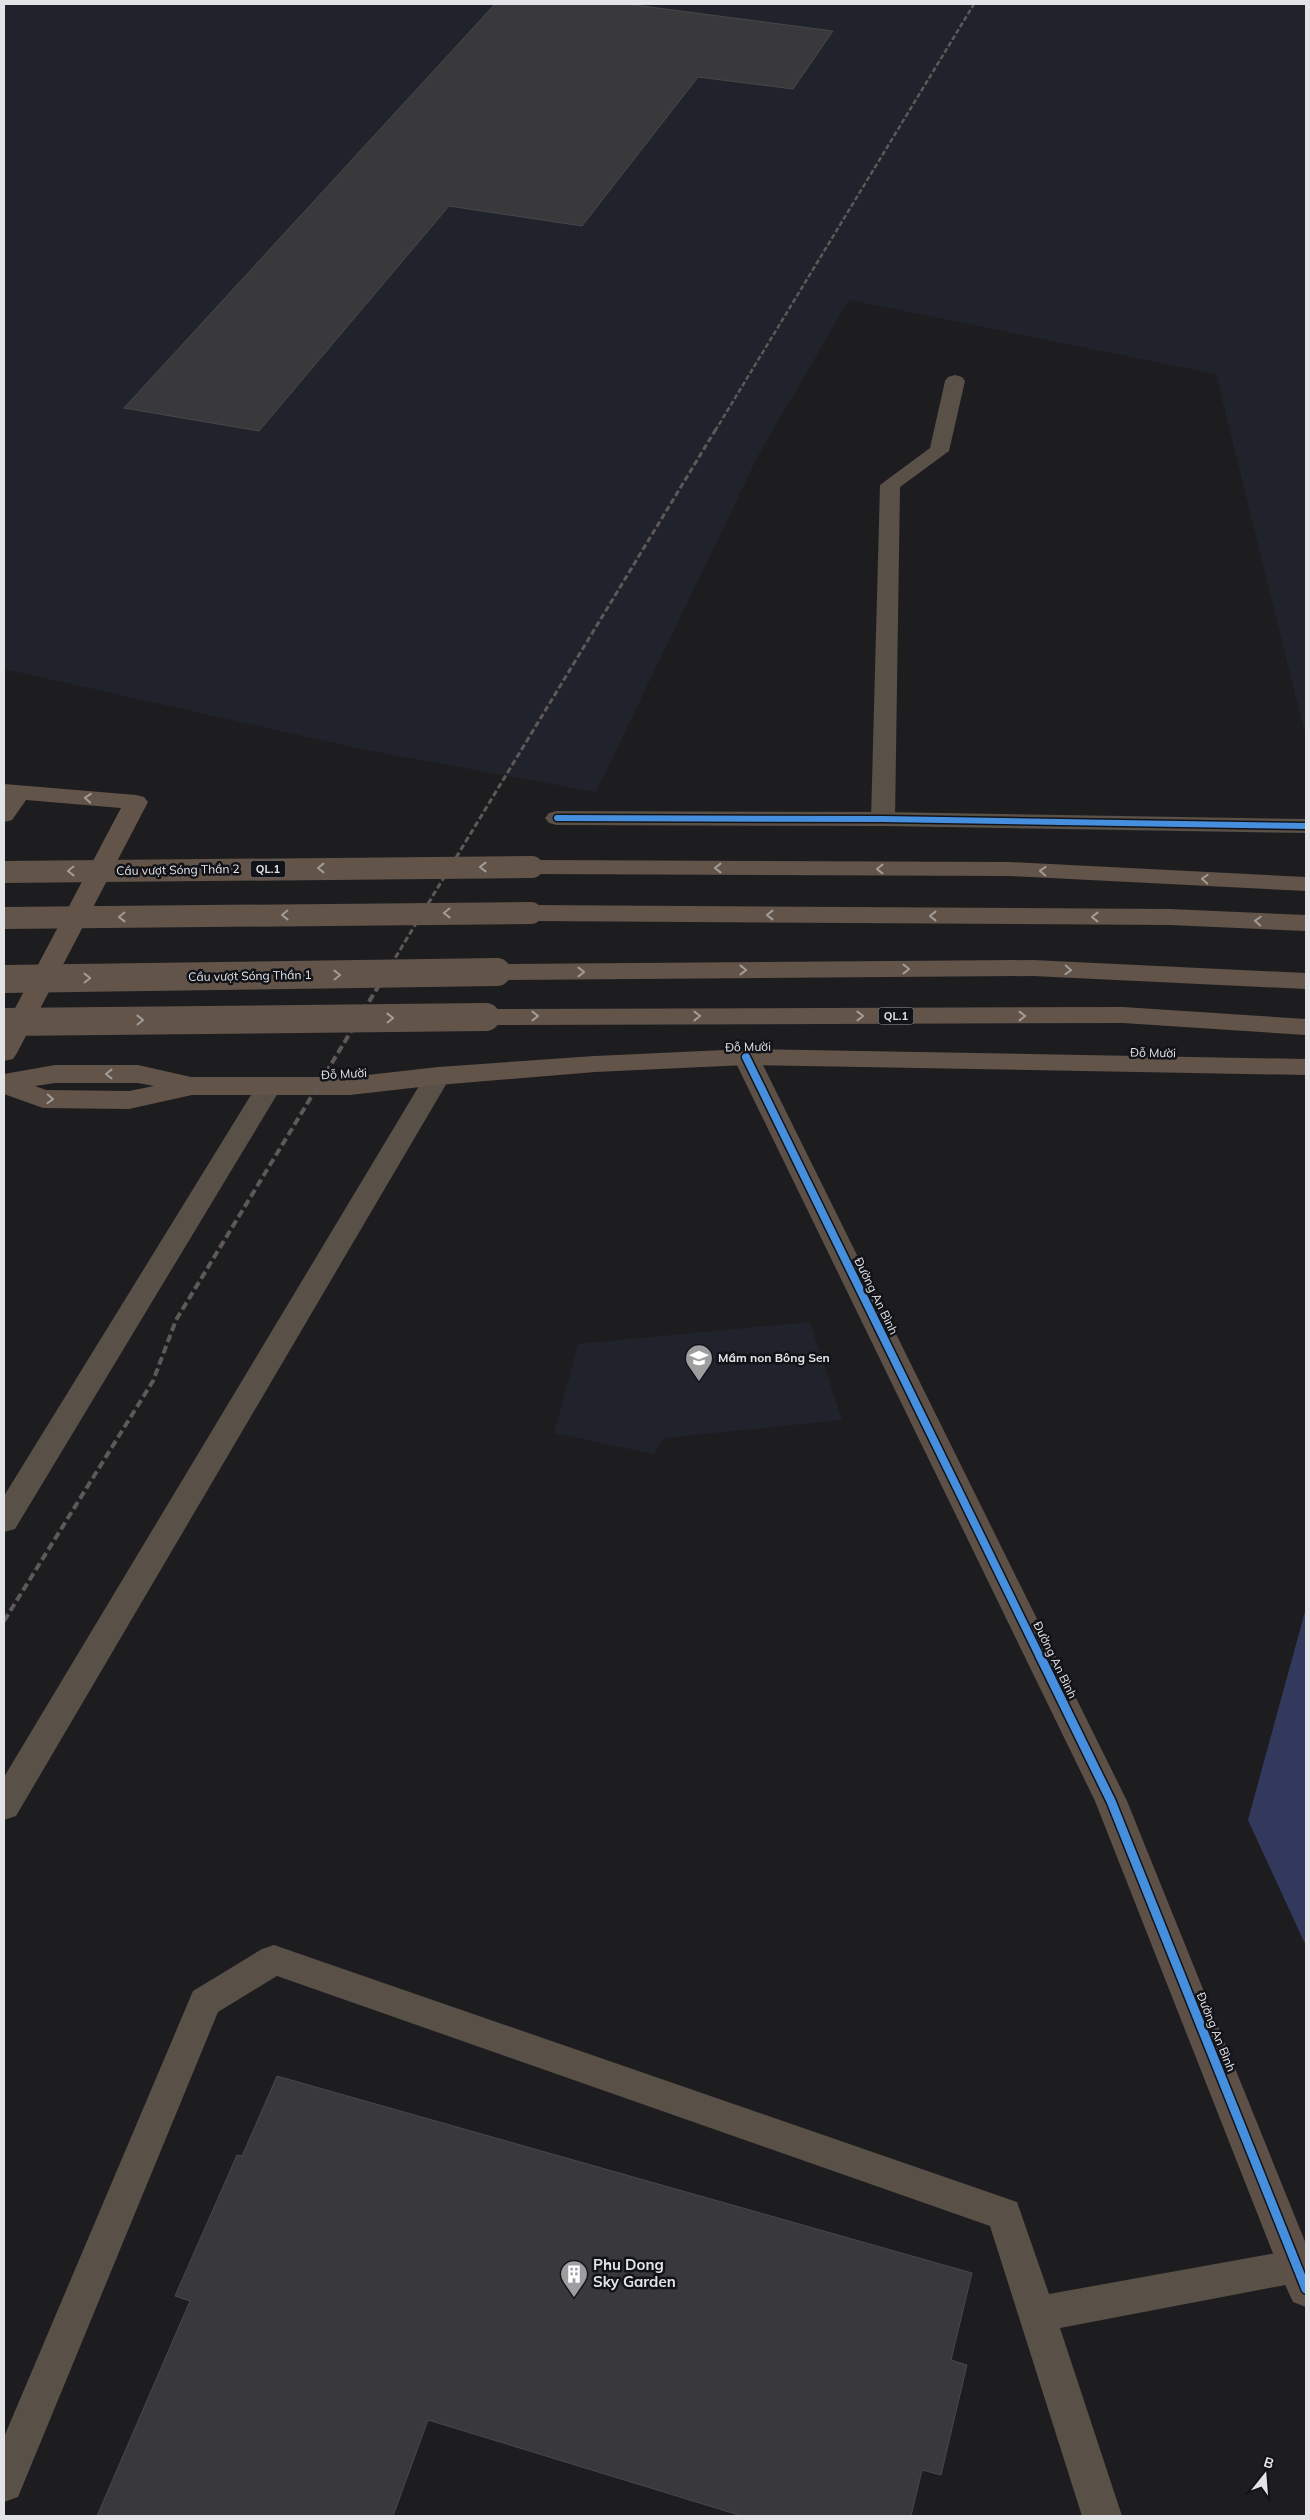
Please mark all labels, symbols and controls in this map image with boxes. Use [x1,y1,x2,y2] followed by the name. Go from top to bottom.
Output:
[83,793,91,804] one-way arrow
[116,861,240,878] street label: Cầu vượt Sóng Thần 2
[250,861,286,878] road number: QL.1
[479,862,486,872] one-way arrow
[316,863,324,873] one-way arrow
[714,863,722,873] one-way arrow
[876,864,884,874] one-way arrow
[66,866,74,877] one-way arrow
[1039,866,1046,876] one-way arrow
[1201,874,1209,885] one-way arrow
[443,908,451,918] one-way arrow
[281,910,288,920] one-way arrow
[766,910,774,920] one-way arrow
[118,911,126,922] one-way arrow
[928,911,936,921] one-way arrow
[1091,912,1098,922] one-way arrow
[1253,916,1261,927] one-way arrow
[902,964,910,974] one-way arrow
[1064,964,1072,975] one-way arrow
[740,965,747,975] one-way arrow
[188,967,312,984] street label: Cầu vượt Sóng Thần 1
[577,967,585,977] one-way arrow
[334,969,342,980] one-way arrow
[84,973,92,983] one-way arrow
[878,1008,914,1024] road number: QL.1
[532,1011,539,1021] one-way arrow
[694,1011,702,1021] one-way arrow
[856,1011,864,1021] one-way arrow
[1019,1011,1027,1021] one-way arrow
[386,1013,394,1023] one-way arrow
[136,1015,144,1026] one-way arrow
[725,1039,771,1054] street label: Đỗ Mười
[1130,1045,1176,1060] street label: Đỗ Mười
[321,1065,367,1082] street label: Đỗ Mười
[105,1069,112,1079] one-way arrow
[46,1093,54,1104] one-way arrow
[851,1255,902,1337] street label: Đường An Bình
[684,1343,714,1382] school or university icon: Mầm non Bông Sen
[718,1350,830,1365] place label: Mầm non Bông Sen
[1030,1619,1081,1701] street label: Đường An Bình
[1194,1990,1239,2074] street label: Đường An Bình
[593,2255,676,2291] place label: Phu Dong Sky Garden
[559,2259,589,2298] building icon: Phu Dong Sky Garden
[1240,2450,1290,2500] north arrow
[1262,2453,1276,2473] text: B

